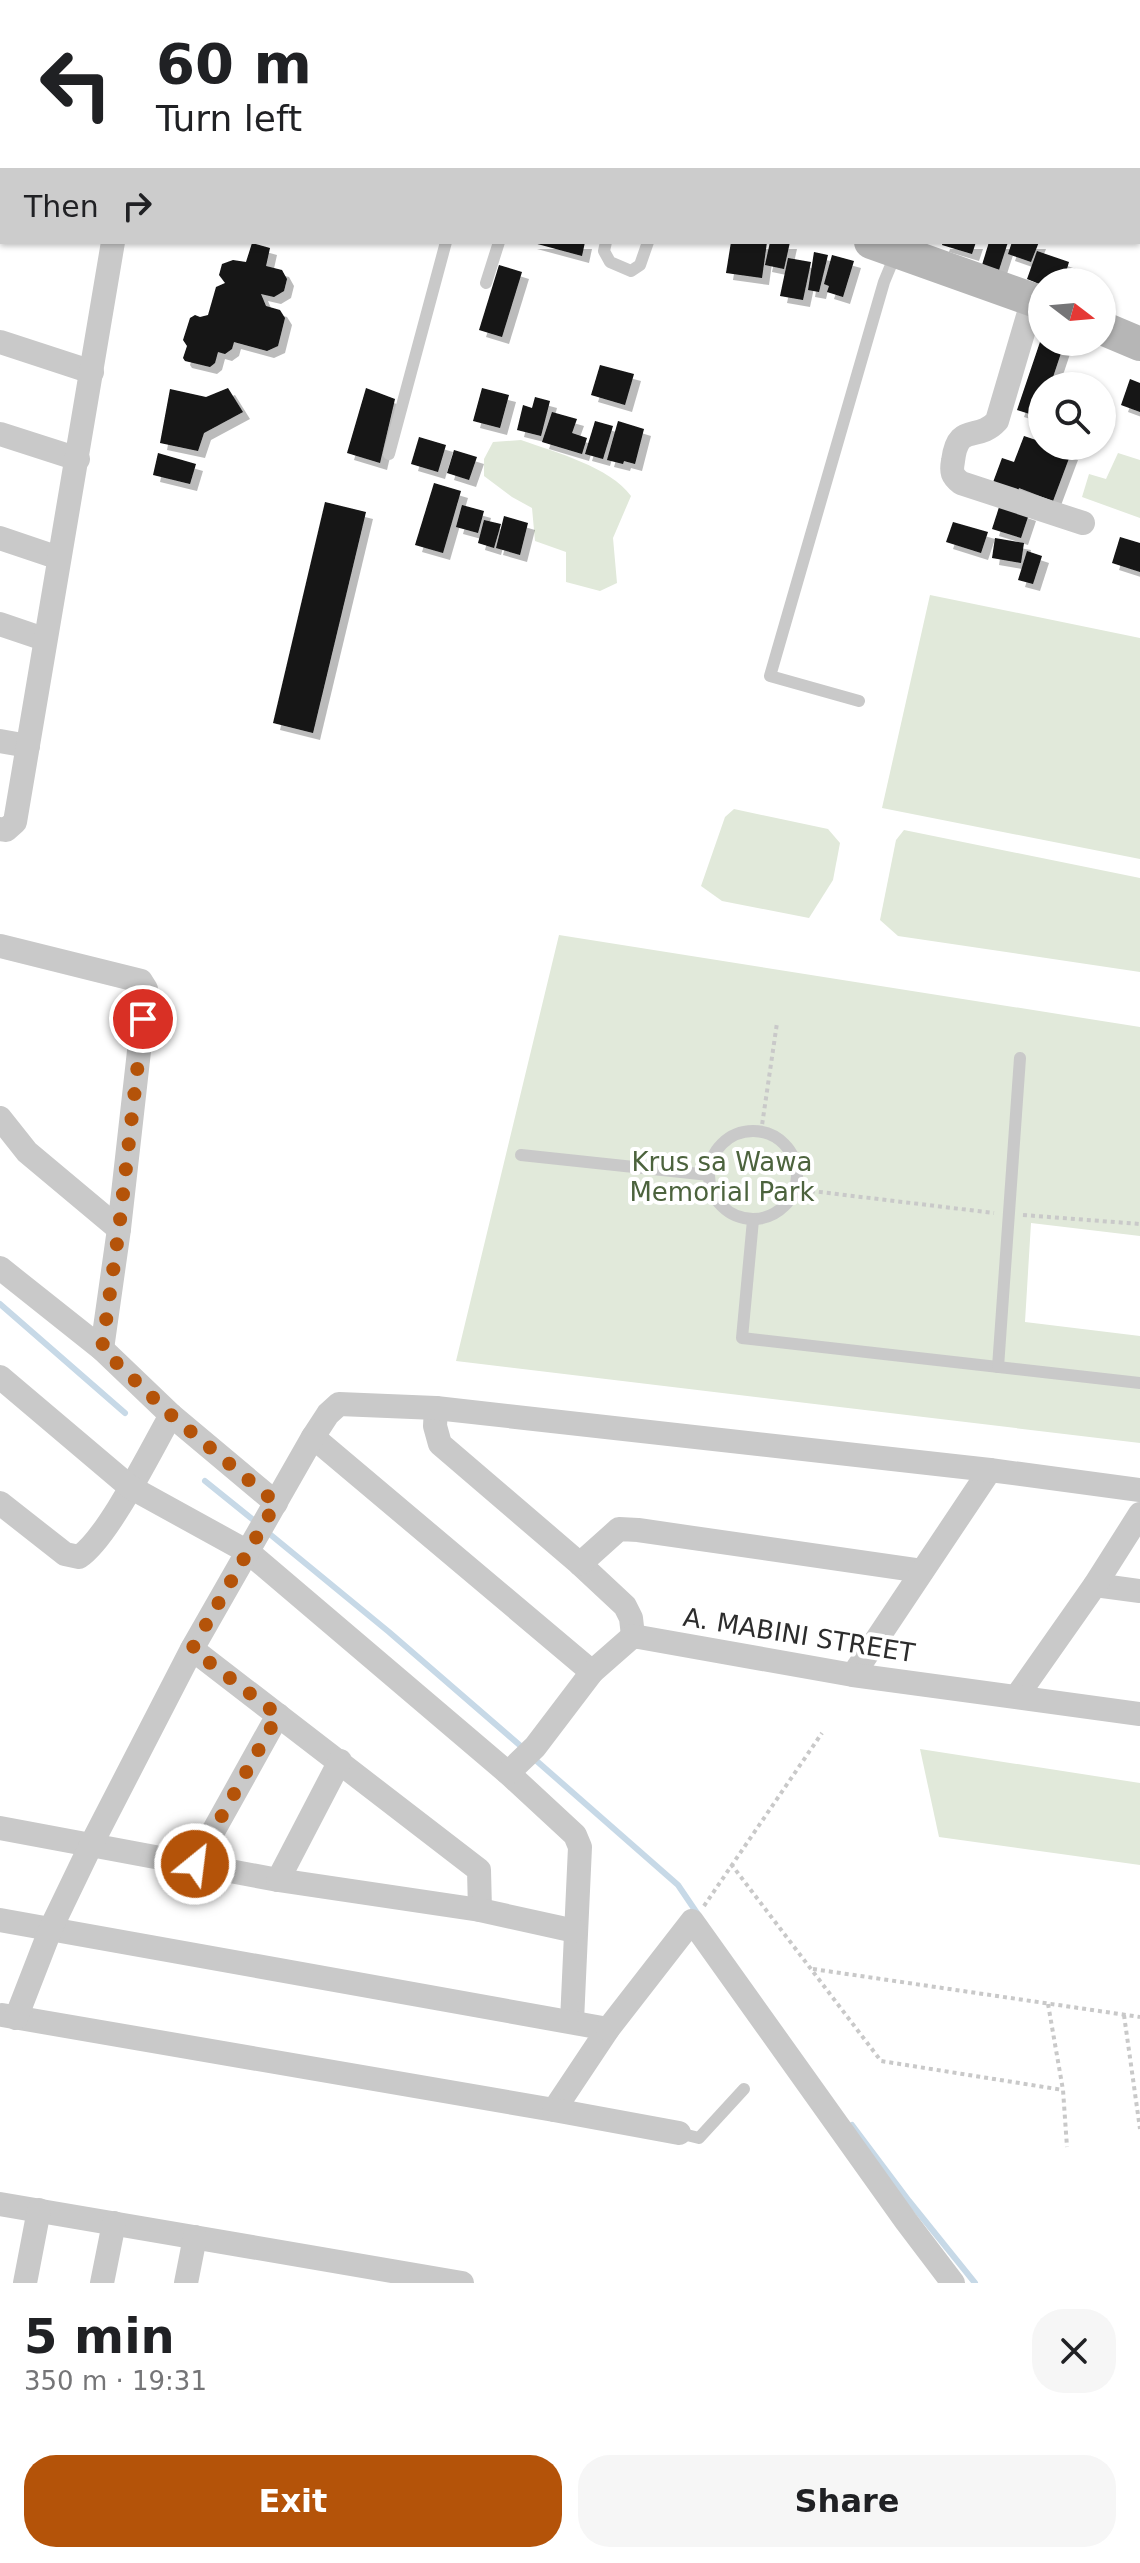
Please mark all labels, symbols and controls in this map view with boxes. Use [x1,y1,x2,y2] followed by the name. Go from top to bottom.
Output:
[156,31,312,96] text: 60 m
[24,32,128,136] icon: left
[156,98,302,139] text: Turn left
[115,184,159,228] icon: right
[24,189,99,224] text: Then
[1028,268,1116,356] north arrow
[1028,268,1116,460] map controls
[1028,372,1116,460] button: search
[109,985,177,1053] pin
[121,997,165,1041] icon: arrive
[629,1147,815,1207] park label: Krus sa Wawa Memorial Park
[681,1602,917,1668] street label: A. MABINI STREET
[153,1822,237,1906] position arrow
[24,2308,175,2364] text: 5 min
[1032,2309,1116,2393] button: close
[24,2366,207,2396] text: 350 m · 19:31
[24,2455,562,2547] button: Exit
[578,2455,1116,2547] button: Share

